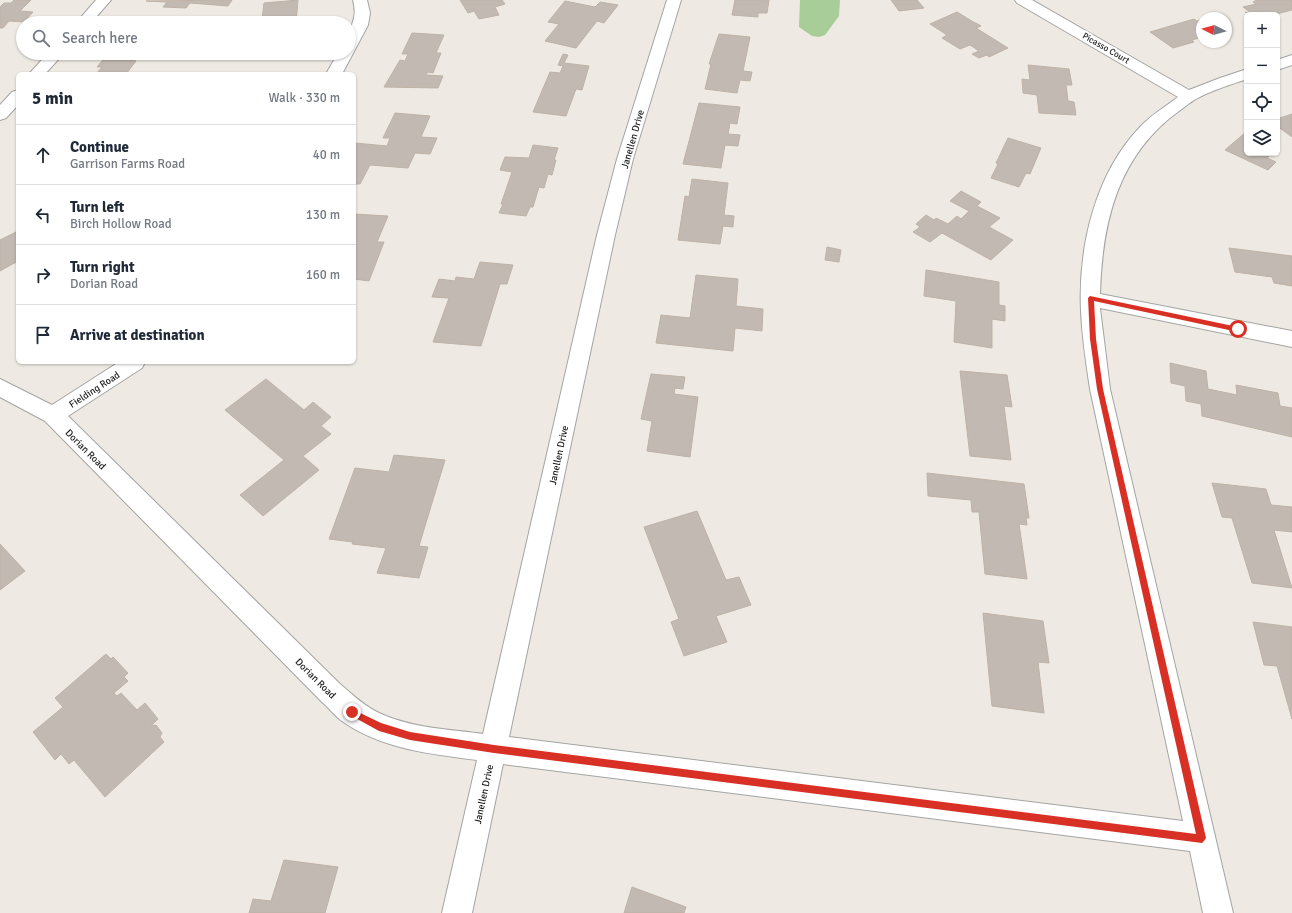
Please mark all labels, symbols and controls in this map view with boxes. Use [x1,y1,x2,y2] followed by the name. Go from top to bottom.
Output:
[1196,12,1232,48] north arrow
[1244,12,1280,156] map controls
[1244,12,1280,48] button: +
[16,16,356,60] search box
[30,27,52,49] icon: search
[62,29,138,47] text: Search here
[1080,31,1131,66] street label: Picasso Court
[1244,48,1280,84] button: −
[1244,84,1280,120] button: locate
[32,88,73,109] text: 5 min
[269,90,340,106] text: Walk · 330 m
[619,109,647,170] street label: Janellen Drive
[1244,120,1280,156] button: layers
[70,138,129,156] text: Continue
[32,144,54,166] icon: ahead
[313,147,340,163] text: 40 m
[70,156,185,172] text: Garrison Farms Road
[70,198,124,216] text: Turn left
[32,204,54,226] icon: left
[306,207,340,223] text: 130 m
[70,216,172,232] text: Birch Hollow Road
[70,258,135,276] text: Turn right
[32,264,54,286] icon: right
[306,267,340,283] text: 160 m
[70,276,138,292] text: Dorian Road
[1229,320,1247,338] route start
[32,324,54,346] icon: arrive
[70,326,205,344] text: Arrive at destination
[67,369,122,411] street label: Fielding Road
[547,424,571,486] street label: Janellen Drive
[63,427,108,472] street label: Dorian Road
[293,656,338,701] street label: Dorian Road
[343,703,361,721] route end
[472,763,496,825] street label: Janellen Drive

